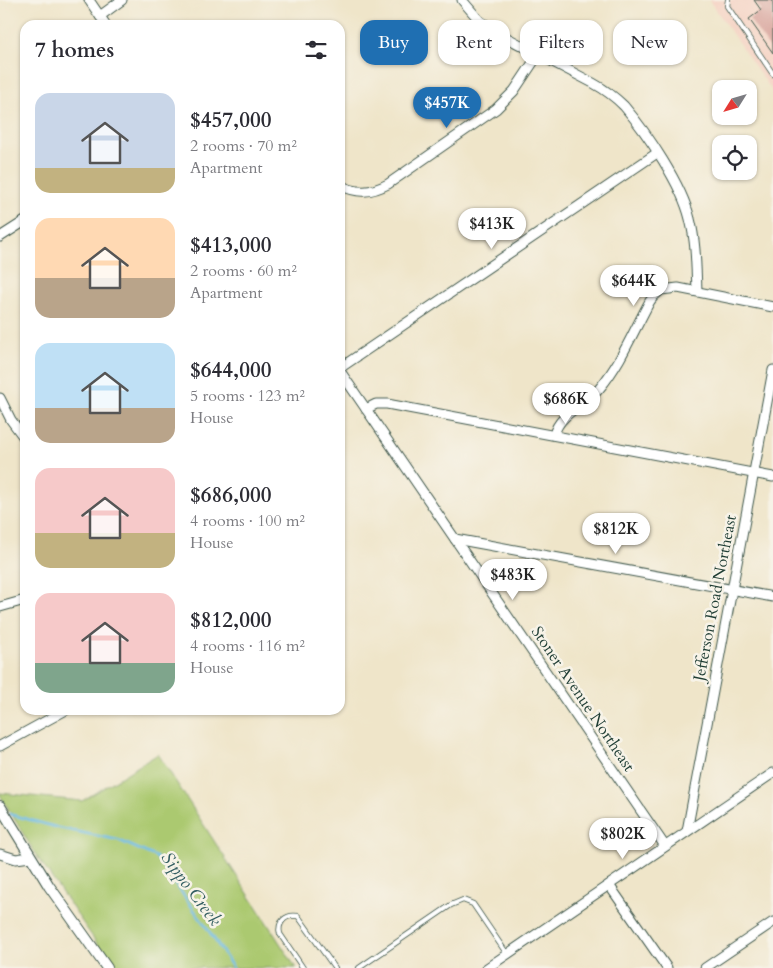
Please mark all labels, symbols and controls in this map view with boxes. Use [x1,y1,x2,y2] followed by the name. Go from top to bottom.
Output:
[360,20,428,65] chip: Buy
[438,20,510,65] chip: Rent
[520,20,603,65] chip: Filters
[613,20,687,65] chip: New
[35,36,114,65] text: 7 homes
[302,36,330,64] icon: filters
[712,80,758,125] north arrow
[712,80,757,180] map controls
[412,86,482,129] pin: $457K
[424,92,470,114] text: $457K
[190,106,271,135] text: $457,000
[75,113,135,173] icon: home
[190,135,297,157] text: 2 rooms · 70 m²
[712,135,757,180] button: locate
[190,157,263,179] text: Apartment
[457,208,527,250] pin: $413K
[469,213,515,235] text: $413K
[190,231,271,260] text: $413,000
[75,238,135,298] icon: home
[190,260,297,282] text: 2 rooms · 60 m²
[599,264,669,307] pin: $644K
[611,270,657,292] text: $644K
[190,282,263,304] text: Apartment
[190,356,271,385] text: $644,000
[75,363,135,423] icon: home
[531,382,601,425] pin: $686K
[190,385,305,407] text: 5 rooms · 123 m²
[543,388,589,410] text: $686K
[190,407,233,429] text: House
[190,481,271,510] text: $686,000
[75,488,135,548] icon: home
[190,510,305,532] text: 4 rooms · 100 m²
[581,512,651,555] pin: $812K
[688,513,742,685] street label: Jefferson Road Northeast
[593,518,639,540] text: $812K
[190,532,233,554] text: House
[478,558,548,601] pin: $483K
[490,564,536,586] text: $483K
[190,606,271,635] text: $812,000
[75,613,135,673] icon: home
[526,622,640,776] street label: Stoner Avenue Northeast
[190,635,305,657] text: 4 rooms · 116 m²
[190,657,233,679] text: House
[588,818,658,860] pin: $802K
[600,823,646,845] text: $802K
[155,847,227,931] water label: Sippo Creek

